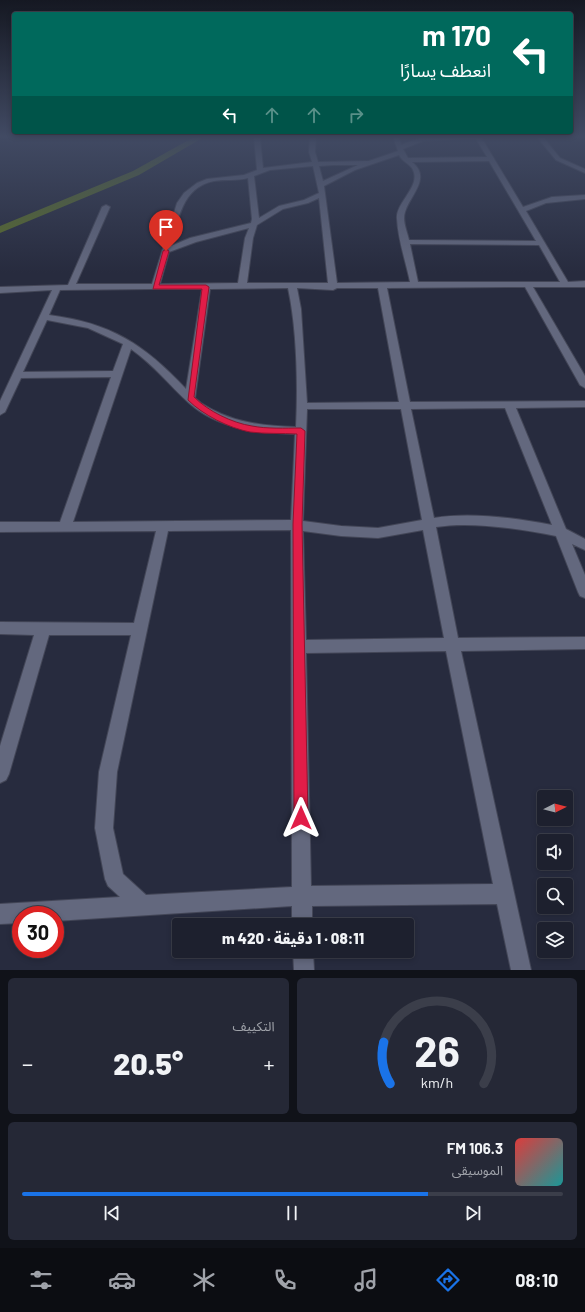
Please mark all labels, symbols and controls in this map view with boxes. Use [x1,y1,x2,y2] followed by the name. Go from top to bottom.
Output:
[422,18,491,52] text: 170 m
[505,28,557,80] icon: left
[400,59,491,81] text: انعطف يسارًا
[219,104,241,126] icon: left
[261,104,283,126] icon: ahead
[303,104,325,126] icon: ahead
[345,104,367,126] icon: right
[149,210,183,251] pin
[155,216,177,238] icon: arrive
[537,790,573,826] north arrow
[537,790,573,958] map controls
[280,797,322,839] position arrow
[537,834,573,870] button: sound
[537,878,573,914] button: search
[12,906,64,958] speed limit sign: 30
[537,922,573,958] button: layers
[222,929,364,947] text: 08:11 · 1 دقيقة · 420 m
[233,1018,275,1034] text: التكييف
[414,1025,460,1075] text: 26
[113,1045,183,1081] text: 20.5°
[22,1050,33,1076] text: −
[263,1050,275,1076] text: +
[421,1074,453,1091] text: km/h
[447,1139,503,1157] text: 106.3 FM
[452,1162,503,1178] text: الموسيقى
[101,1202,123,1224] icon: previous
[281,1202,303,1224] icon: pause
[462,1202,484,1224] icon: next
[27,1266,55,1294] icon: filters
[108,1266,136,1294] icon: car
[190,1266,218,1294] icon: climate
[271,1266,299,1294] icon: phone
[352,1266,380,1294] icon: music
[434,1266,462,1294] icon: directions
[515,1269,558,1291] text: 08:10

